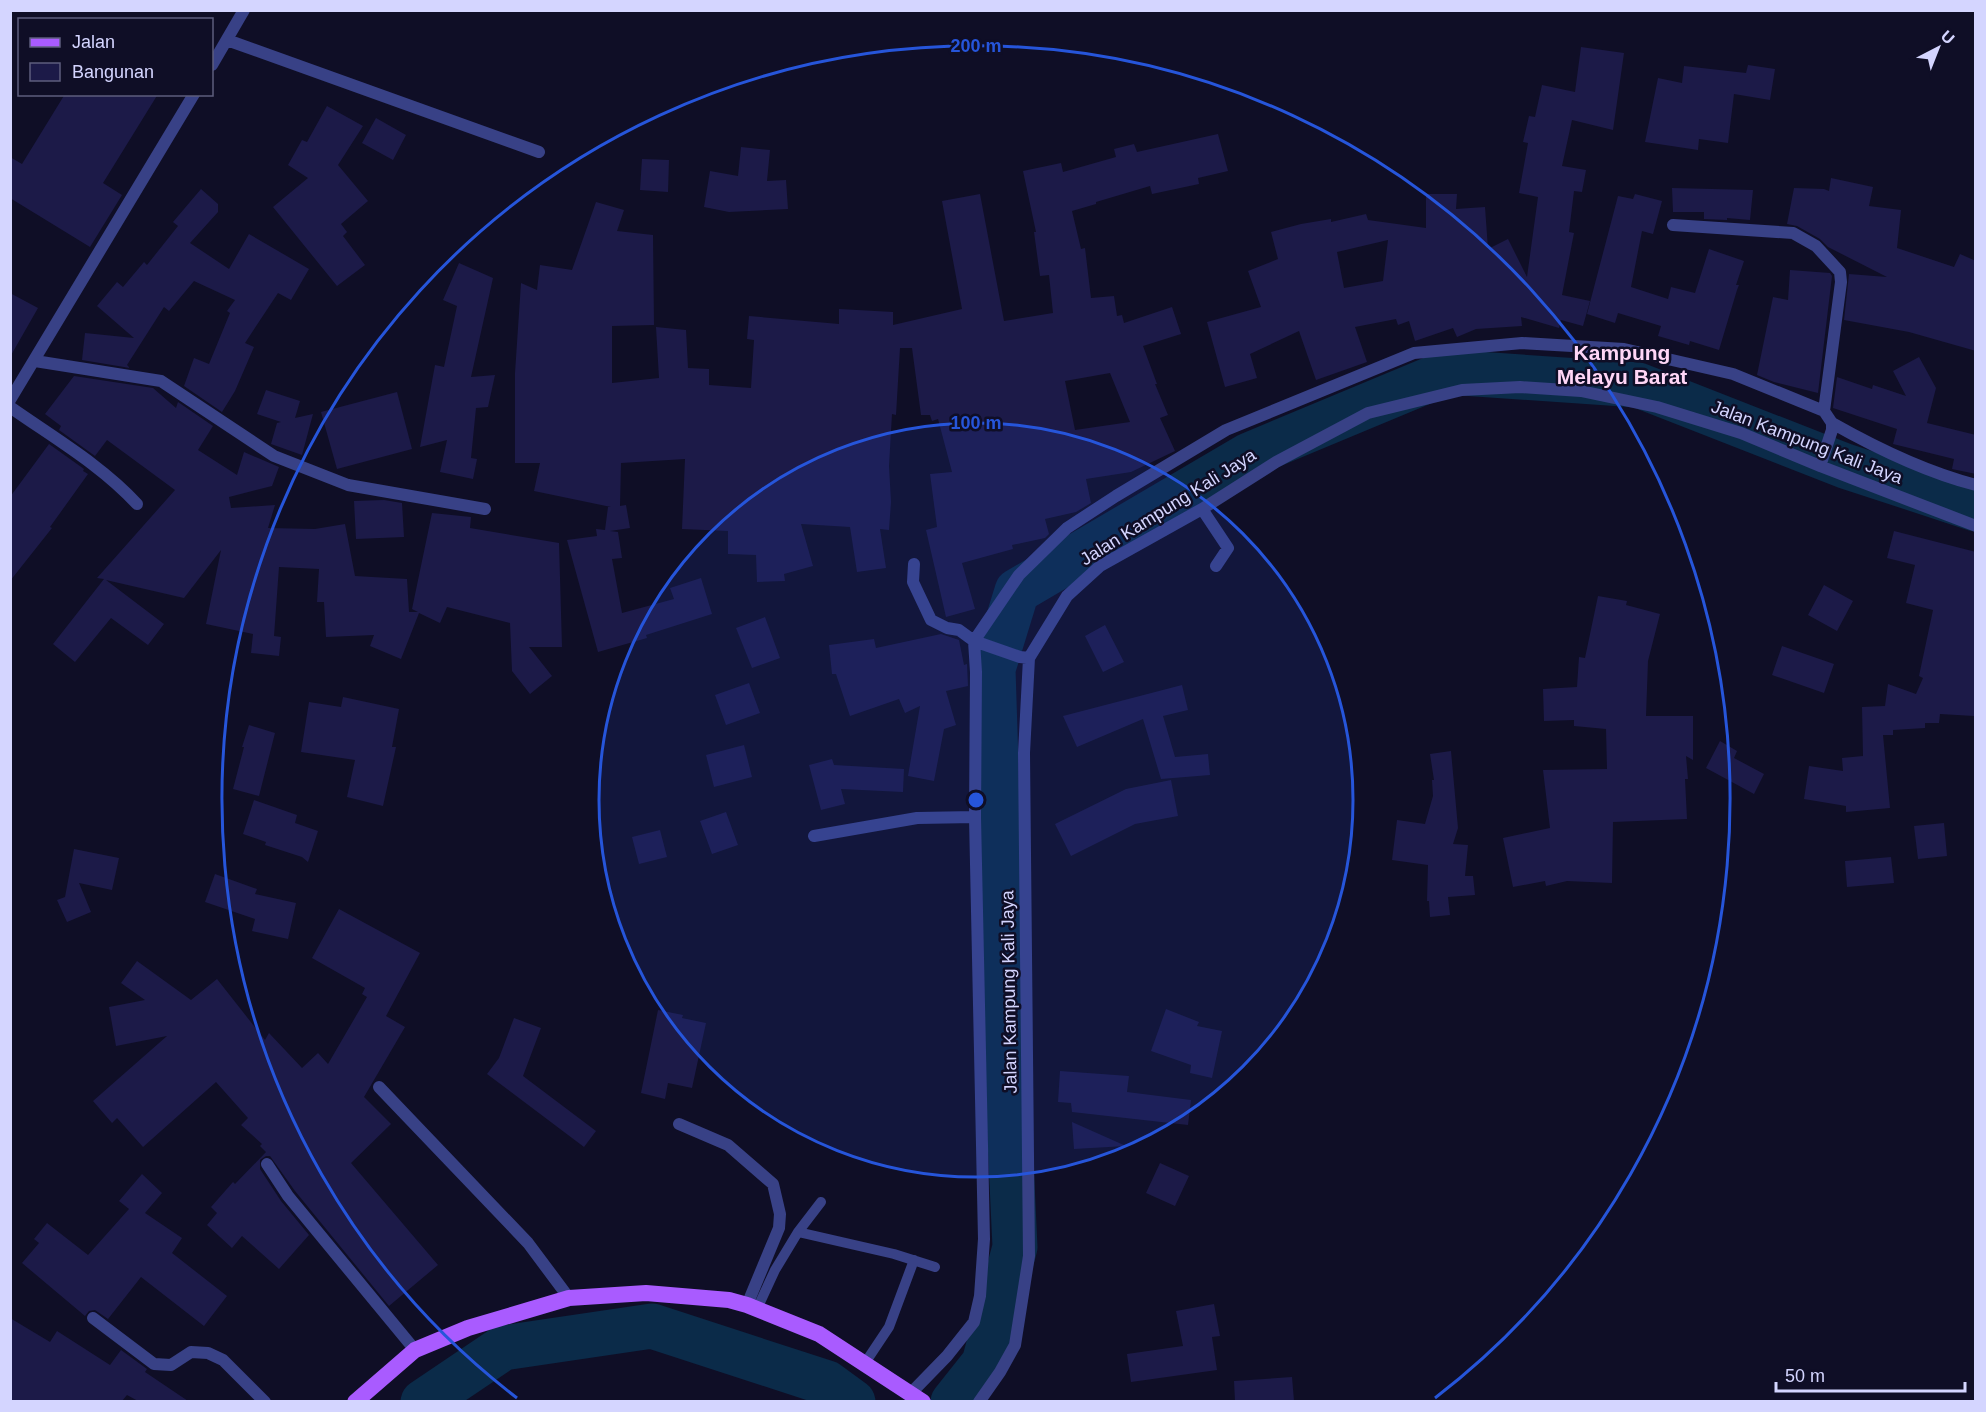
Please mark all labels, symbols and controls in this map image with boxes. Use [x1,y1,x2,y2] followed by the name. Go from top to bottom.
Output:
[18,18,213,96] legend
[1908,18,1968,78] north arrow
[1938,27,1958,47] text: U
[72,32,115,52] text: Jalan
[950,36,1002,56] text: 200 m
[72,62,154,82] text: Bangunan
[1557,341,1687,388] district label: Kampung Melayu Barat
[1709,396,1906,488] street label: Jalan Kampung Kali Jaya
[950,413,1002,433] text: 100 m
[1077,444,1260,569] street label: Jalan Kampung Kali Jaya
[966,790,986,810] centre of rings
[997,889,1021,1094] street label: Jalan Kampung Kali Jaya
[1776,1355,1965,1393] scale bar
[1785,1366,1825,1386] text: 50 m

